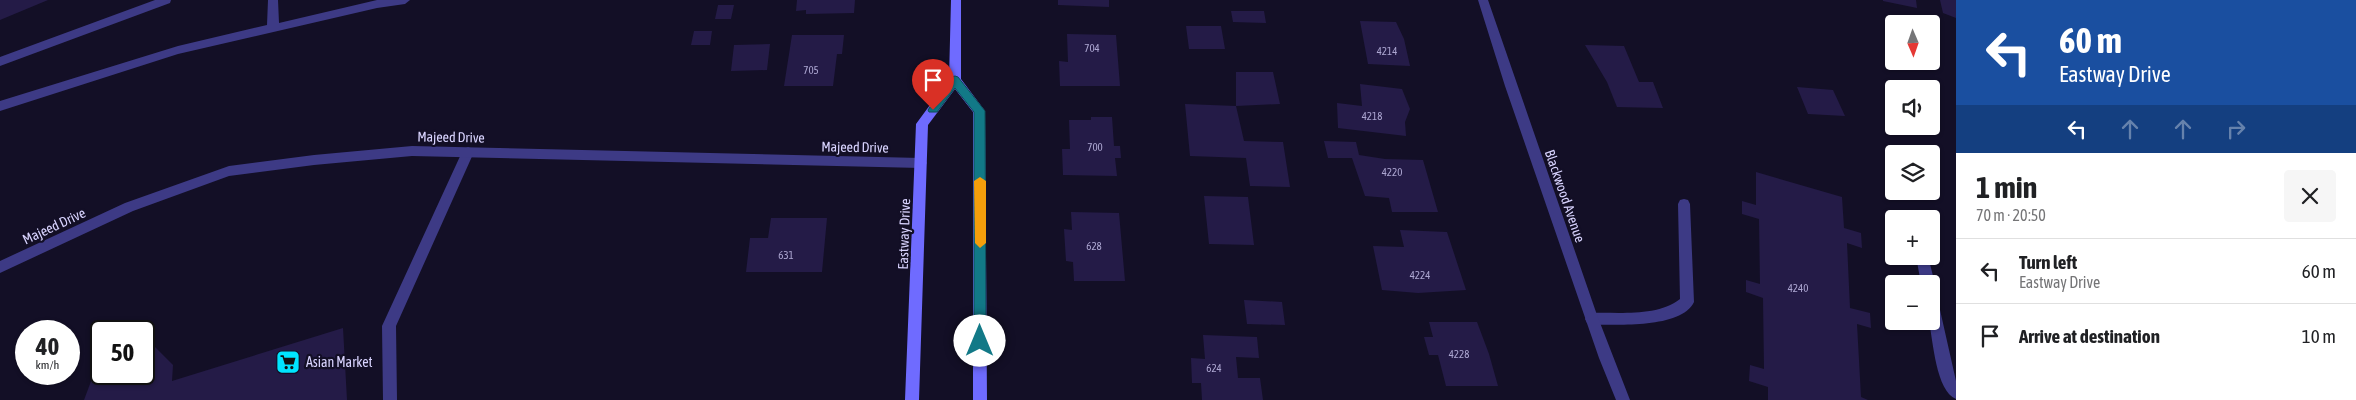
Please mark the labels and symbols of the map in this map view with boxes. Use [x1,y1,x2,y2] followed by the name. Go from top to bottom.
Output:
[1885,15,1940,70] north arrow
[1084,42,1100,54] house number: 704
[1377,45,1397,57] house number: 4214
[912,59,954,110] pin
[803,64,819,76] house number: 705
[1362,110,1382,122] house number: 4218
[417,128,485,146] street label: Majeed Drive
[821,138,889,156] street label: Majeed Drive
[1087,141,1103,153] house number: 700
[1542,148,1588,244] street label: Blackwood Avenue
[1382,166,1402,178] house number: 4220
[895,198,913,270] street label: Eastway Drive
[20,205,88,247] street label: Majeed Drive
[1086,240,1102,252] house number: 628
[778,249,794,261] house number: 631
[1410,269,1430,281] house number: 4224
[1788,282,1808,294] house number: 4240
[953,314,1005,366] position arrow
[90,320,155,385] speed limit sign: 50
[1449,348,1469,360] house number: 4228
[275,349,301,375] supermarket icon: Asian Market
[306,354,373,370] place label: Asian Market
[1206,362,1222,374] house number: 624

